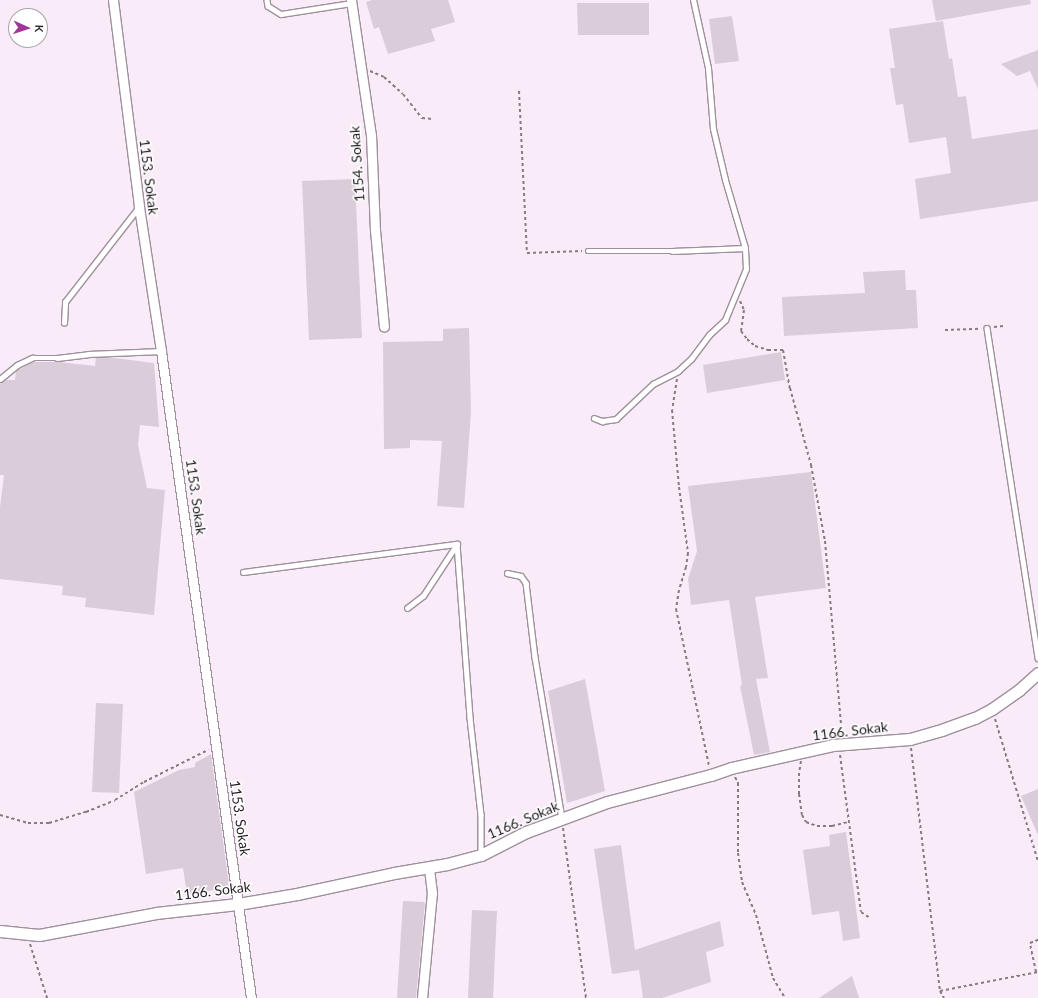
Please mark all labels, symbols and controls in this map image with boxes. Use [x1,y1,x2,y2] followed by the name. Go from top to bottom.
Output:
[8,8,48,48] north arrow
[33,24,46,33] text: K
[346,125,368,203] street label: 1154. Sokak
[136,138,162,216] street label: 1153. Sokak
[182,458,210,536] street label: 1153. Sokak
[811,718,889,744] street label: 1166. Sokak
[226,779,254,857] street label: 1153. Sokak
[485,797,561,843] street label: 1166. Sokak
[174,878,252,904] street label: 1166. Sokak

